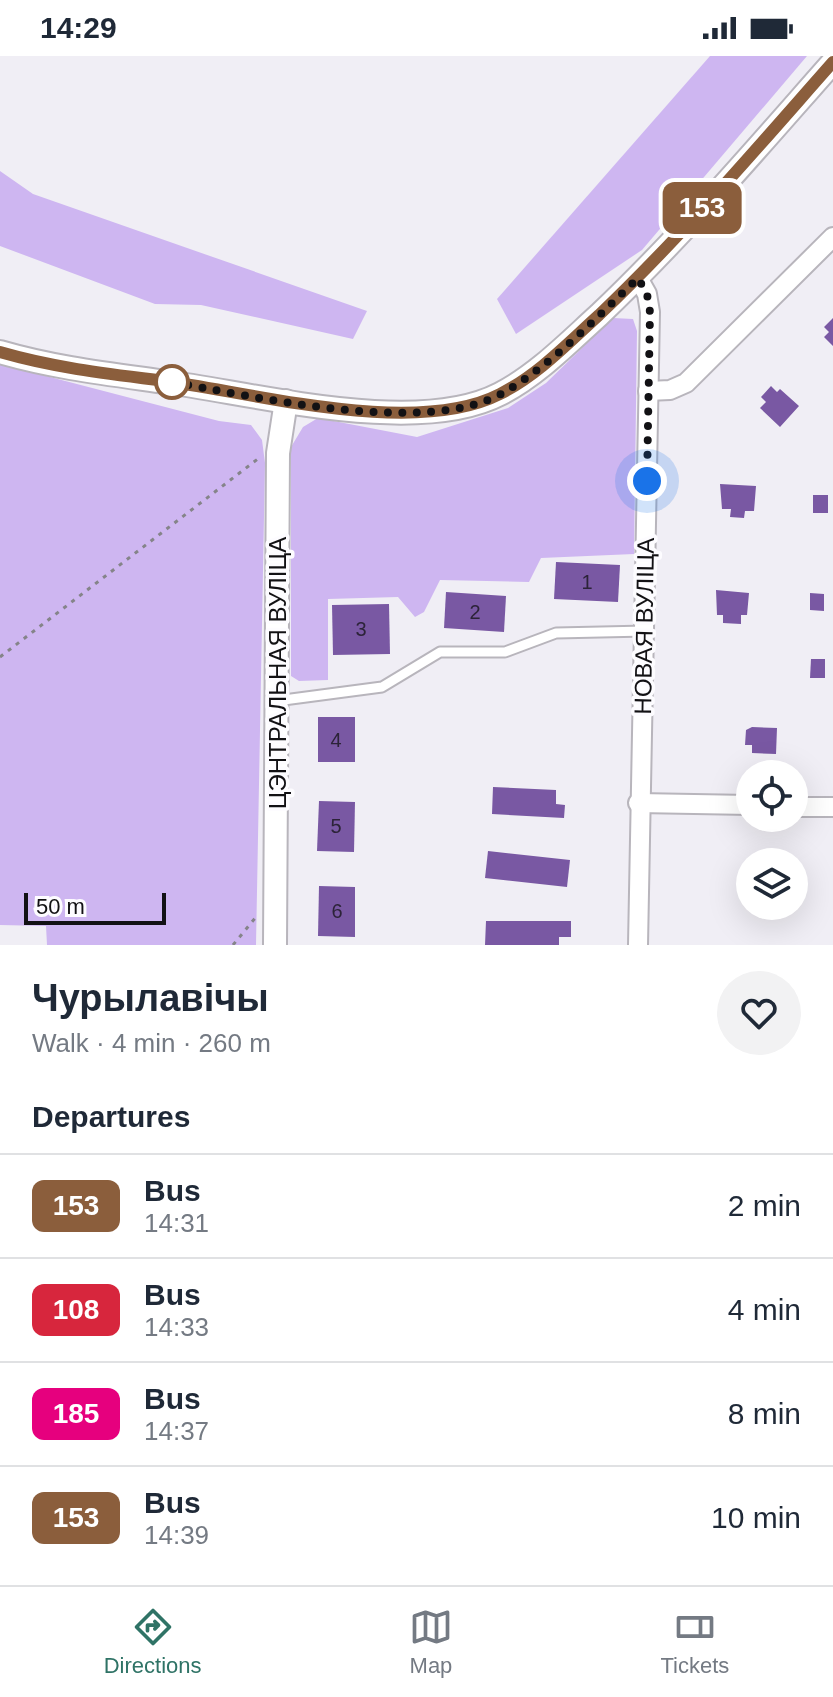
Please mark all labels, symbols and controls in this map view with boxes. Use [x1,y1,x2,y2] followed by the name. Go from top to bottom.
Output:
[40,11,117,44] text: 14:29
[656,182,748,234] line badge: 153
[679,192,725,223] text: 153
[155,365,189,399] unlabelled marker
[627,461,667,501] your location
[264,537,291,809] street label: ЦЭНТРАЛЬНАЯ ВУЛІЦА
[629,537,659,715] street label: НОВАЯ ВУЛІЦА
[581,571,593,593] house number: 1
[469,601,481,623] house number: 2
[355,618,367,640] house number: 3
[330,729,342,751] house number: 4
[736,760,808,920] map controls
[736,760,808,832] button: locate
[330,815,342,837] house number: 5
[736,848,808,920] button: layers
[24,889,166,925] scale bar
[36,894,85,919] text: 50 m
[331,900,343,922] house number: 6
[717,971,801,1055] button: heart
[32,977,269,1019] text: Чурылавічы
[32,1028,271,1058] text: Walk · 4 min · 260 m
[32,1100,190,1133] text: Departures
[144,1174,201,1207] text: Bus
[728,1189,801,1222] text: 2 min
[53,1190,99,1221] text: 153
[144,1208,209,1238] text: 14:31
[144,1278,201,1311] text: Bus
[728,1293,801,1326] text: 4 min
[53,1294,99,1325] text: 108
[144,1312,209,1342] text: 14:33
[144,1382,201,1415] text: Bus
[728,1397,801,1430] text: 8 min
[53,1398,99,1429] text: 185
[144,1416,209,1446] text: 14:37
[144,1486,201,1519] text: Bus
[711,1501,801,1534] text: 10 min
[53,1502,99,1533] text: 153
[144,1520,209,1550] text: 14:39
[104,1605,202,1679] tab: Directions
[409,1605,453,1679] tab: Map
[660,1605,729,1679] tab: Tickets

